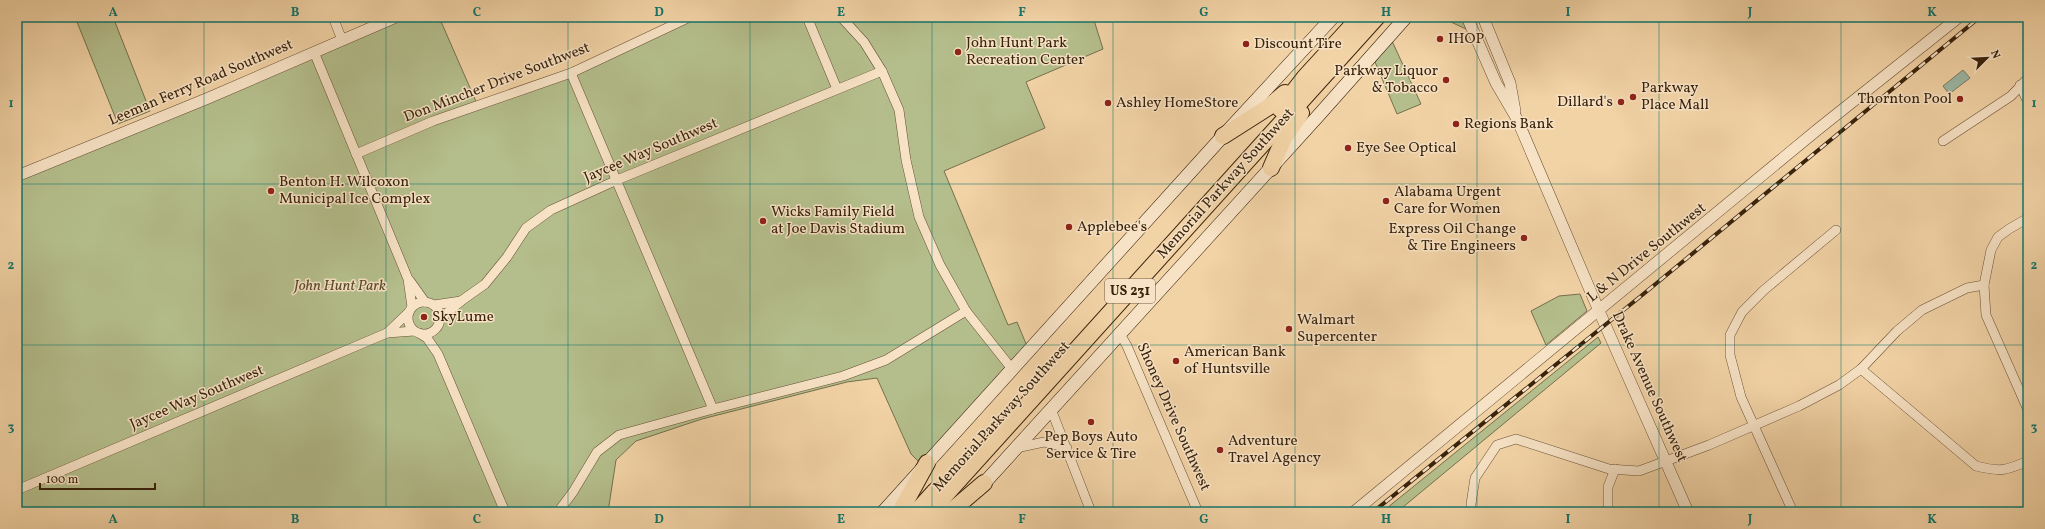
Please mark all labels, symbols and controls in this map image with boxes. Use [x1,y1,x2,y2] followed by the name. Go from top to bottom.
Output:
[108,4,118,22] text: A
[291,4,300,22] text: B
[473,4,481,22] text: C
[654,4,664,22] text: D
[837,4,845,22] text: E
[1018,4,1026,22] text: F
[1199,4,1209,22] text: G
[1381,4,1391,22] text: H
[1566,4,1571,22] text: I
[1747,4,1753,22] text: J
[1927,4,1937,22] text: K
[1448,29,1485,50] place label: IHOP
[966,33,1085,71] place label: John Hunt Park Recreation Center
[105,34,297,132] street label: Leeman Ferry Road Southwest
[1254,34,1342,55] place label: Discount Tire
[1435,34,1445,44] marker: IHOP
[401,38,593,128] street label: Don Mincher Drive Southwest
[1967,38,2007,78] north arrow
[1241,39,1251,49] marker: Discount Tire
[953,47,963,57] marker: John Hunt Park Recreation Center
[1986,48,2003,61] text: N
[1334,61,1438,99] place label: Parkway Liquor & Tobacco
[1441,75,1451,85] marker: Parkway Liquor & Tobacco
[1641,78,1709,116] place label: Parkway Place Mall
[1858,89,1952,110] place label: Thornton Pool
[1557,92,1613,113] place label: Dillard's
[1628,92,1638,102] marker: Parkway Place Mall
[1116,93,1238,114] place label: Ashley HomeStore
[1955,94,1965,104] marker: Thornton Pool
[8,95,14,113] text: 1
[2031,95,2037,113] text: 1
[1616,97,1626,107] marker: Dillard's
[1103,98,1113,108] marker: Ashley HomeStore
[1153,104,1299,264] street label: Memorial Parkway Southwest
[581,113,721,189] street label: Jaycee Way Southwest
[1464,114,1554,135] place label: Regions Bank
[1451,119,1461,129] marker: Regions Bank
[1356,138,1457,159] place label: Eye See Optical
[1343,143,1353,153] marker: Eye See Optical
[279,172,431,210] place label: Benton H. Wilcoxon Municipal Ice Complex
[1394,182,1501,220] place label: Alabama Urgent Care for Women
[266,186,276,196] marker: Benton H. Wilcoxon Municipal Ice Complex
[1381,196,1391,206] marker: Alabama Urgent Care for Women
[1583,198,1711,308] street label: L & N Drive Southwest
[771,202,905,240] place label: Wicks Family Field at Joe Davis Stadium
[758,216,768,226] marker: Wicks Family Field at Joe Davis Stadium
[1077,217,1147,238] place label: Applebee's
[1388,219,1516,257] place label: Express Oil Change & Tire Engineers
[1064,222,1074,232] marker: Applebee's
[1519,233,1529,243] marker: Express Oil Change & Tire Engineers
[8,257,15,275] text: 2
[2031,257,2038,275] text: 2
[292,276,386,297] park label: John Hunt Park
[1105,279,1155,303] road number: US 231
[432,307,494,328] place label: SkyLume
[1606,308,1692,466] street label: Drake Avenue Southwest
[1297,310,1377,348] place label: Walmart Supercenter
[419,312,429,322] marker: SkyLume
[1284,324,1294,334] marker: Walmart Supercenter
[929,337,1075,497] street label: Memorial Parkway Southwest
[1131,340,1215,494] street label: Shoney Drive Southwest
[1184,342,1286,380] place label: American Bank of Huntsville
[1171,356,1181,366] marker: American Bank of Huntsville
[127,360,267,436] street label: Jaycee Way Southwest
[1086,417,1096,427] marker: Pep Boys Auto Service & Tire
[8,419,15,437] text: 3
[2031,419,2038,437] text: 3
[1044,427,1138,465] place label: Pep Boys Auto Service & Tire
[1228,431,1321,469] place label: Adventure Travel Agency
[1215,445,1225,455] marker: Adventure Travel Agency
[40,465,155,491] scale bar
[46,472,79,488] text: 100 m
[108,511,118,529] text: A
[291,511,300,529] text: B
[473,511,481,529] text: C
[654,511,664,529] text: D
[837,511,845,529] text: E
[1018,511,1026,529] text: F
[1199,511,1209,529] text: G
[1381,511,1391,529] text: H
[1566,511,1571,529] text: I
[1747,511,1753,529] text: J
[1927,511,1937,529] text: K

